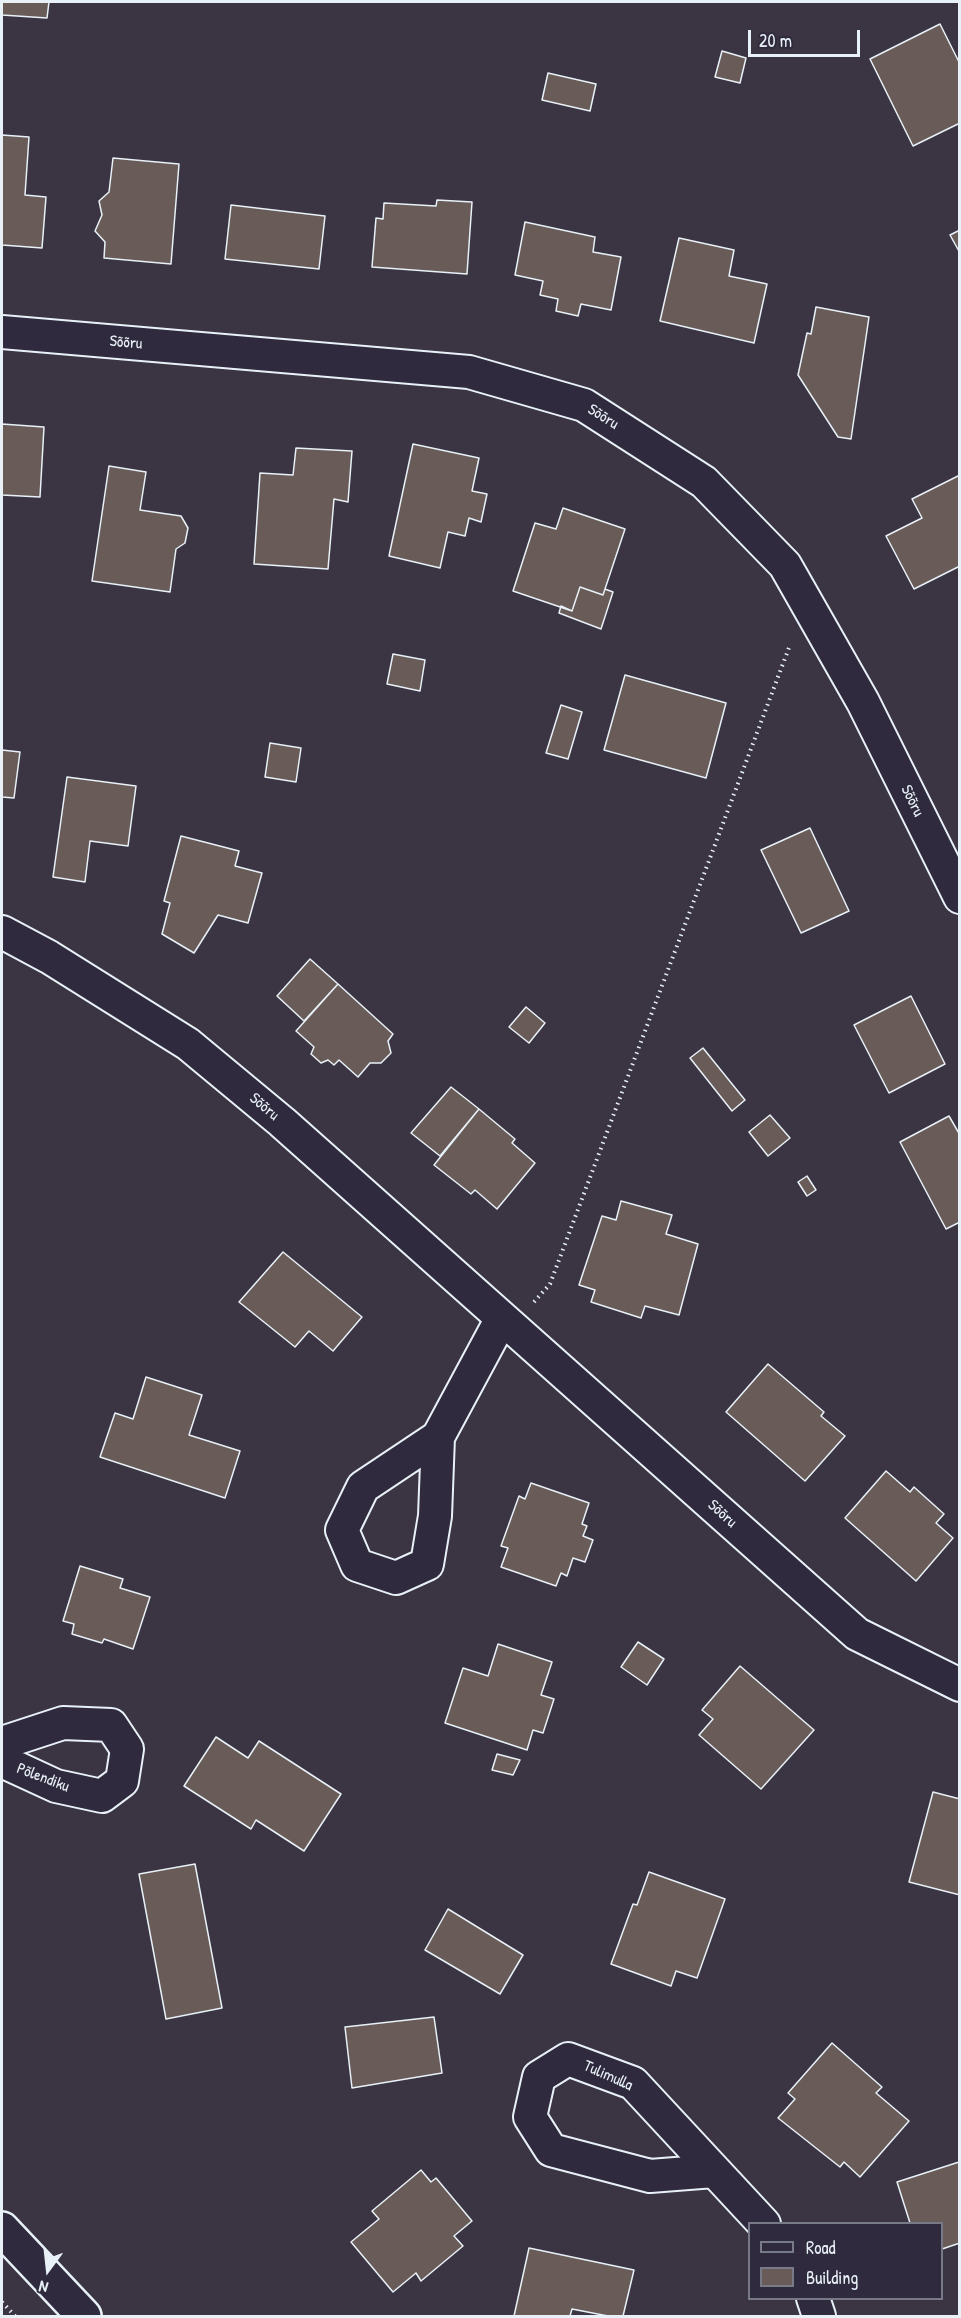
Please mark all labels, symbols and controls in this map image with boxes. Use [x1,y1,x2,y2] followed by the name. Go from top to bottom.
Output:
[751,18,864,56] scale bar
[759,28,792,53] text: 20 m
[109,332,143,354] street label: Sõõru
[584,400,622,434] street label: Sõõru
[896,782,928,820] street label: Sõõru
[245,1089,283,1125] street label: Sõõru
[703,1496,741,1532] street label: Sõõru
[14,1759,72,1797] street label: Põlendiku
[580,2057,636,2095] street label: Tulimulla
[748,2222,943,2300] legend
[806,2235,836,2260] text: Road
[18,2240,78,2300] north arrow
[806,2265,858,2290] text: Building
[36,2276,50,2299] text: N

